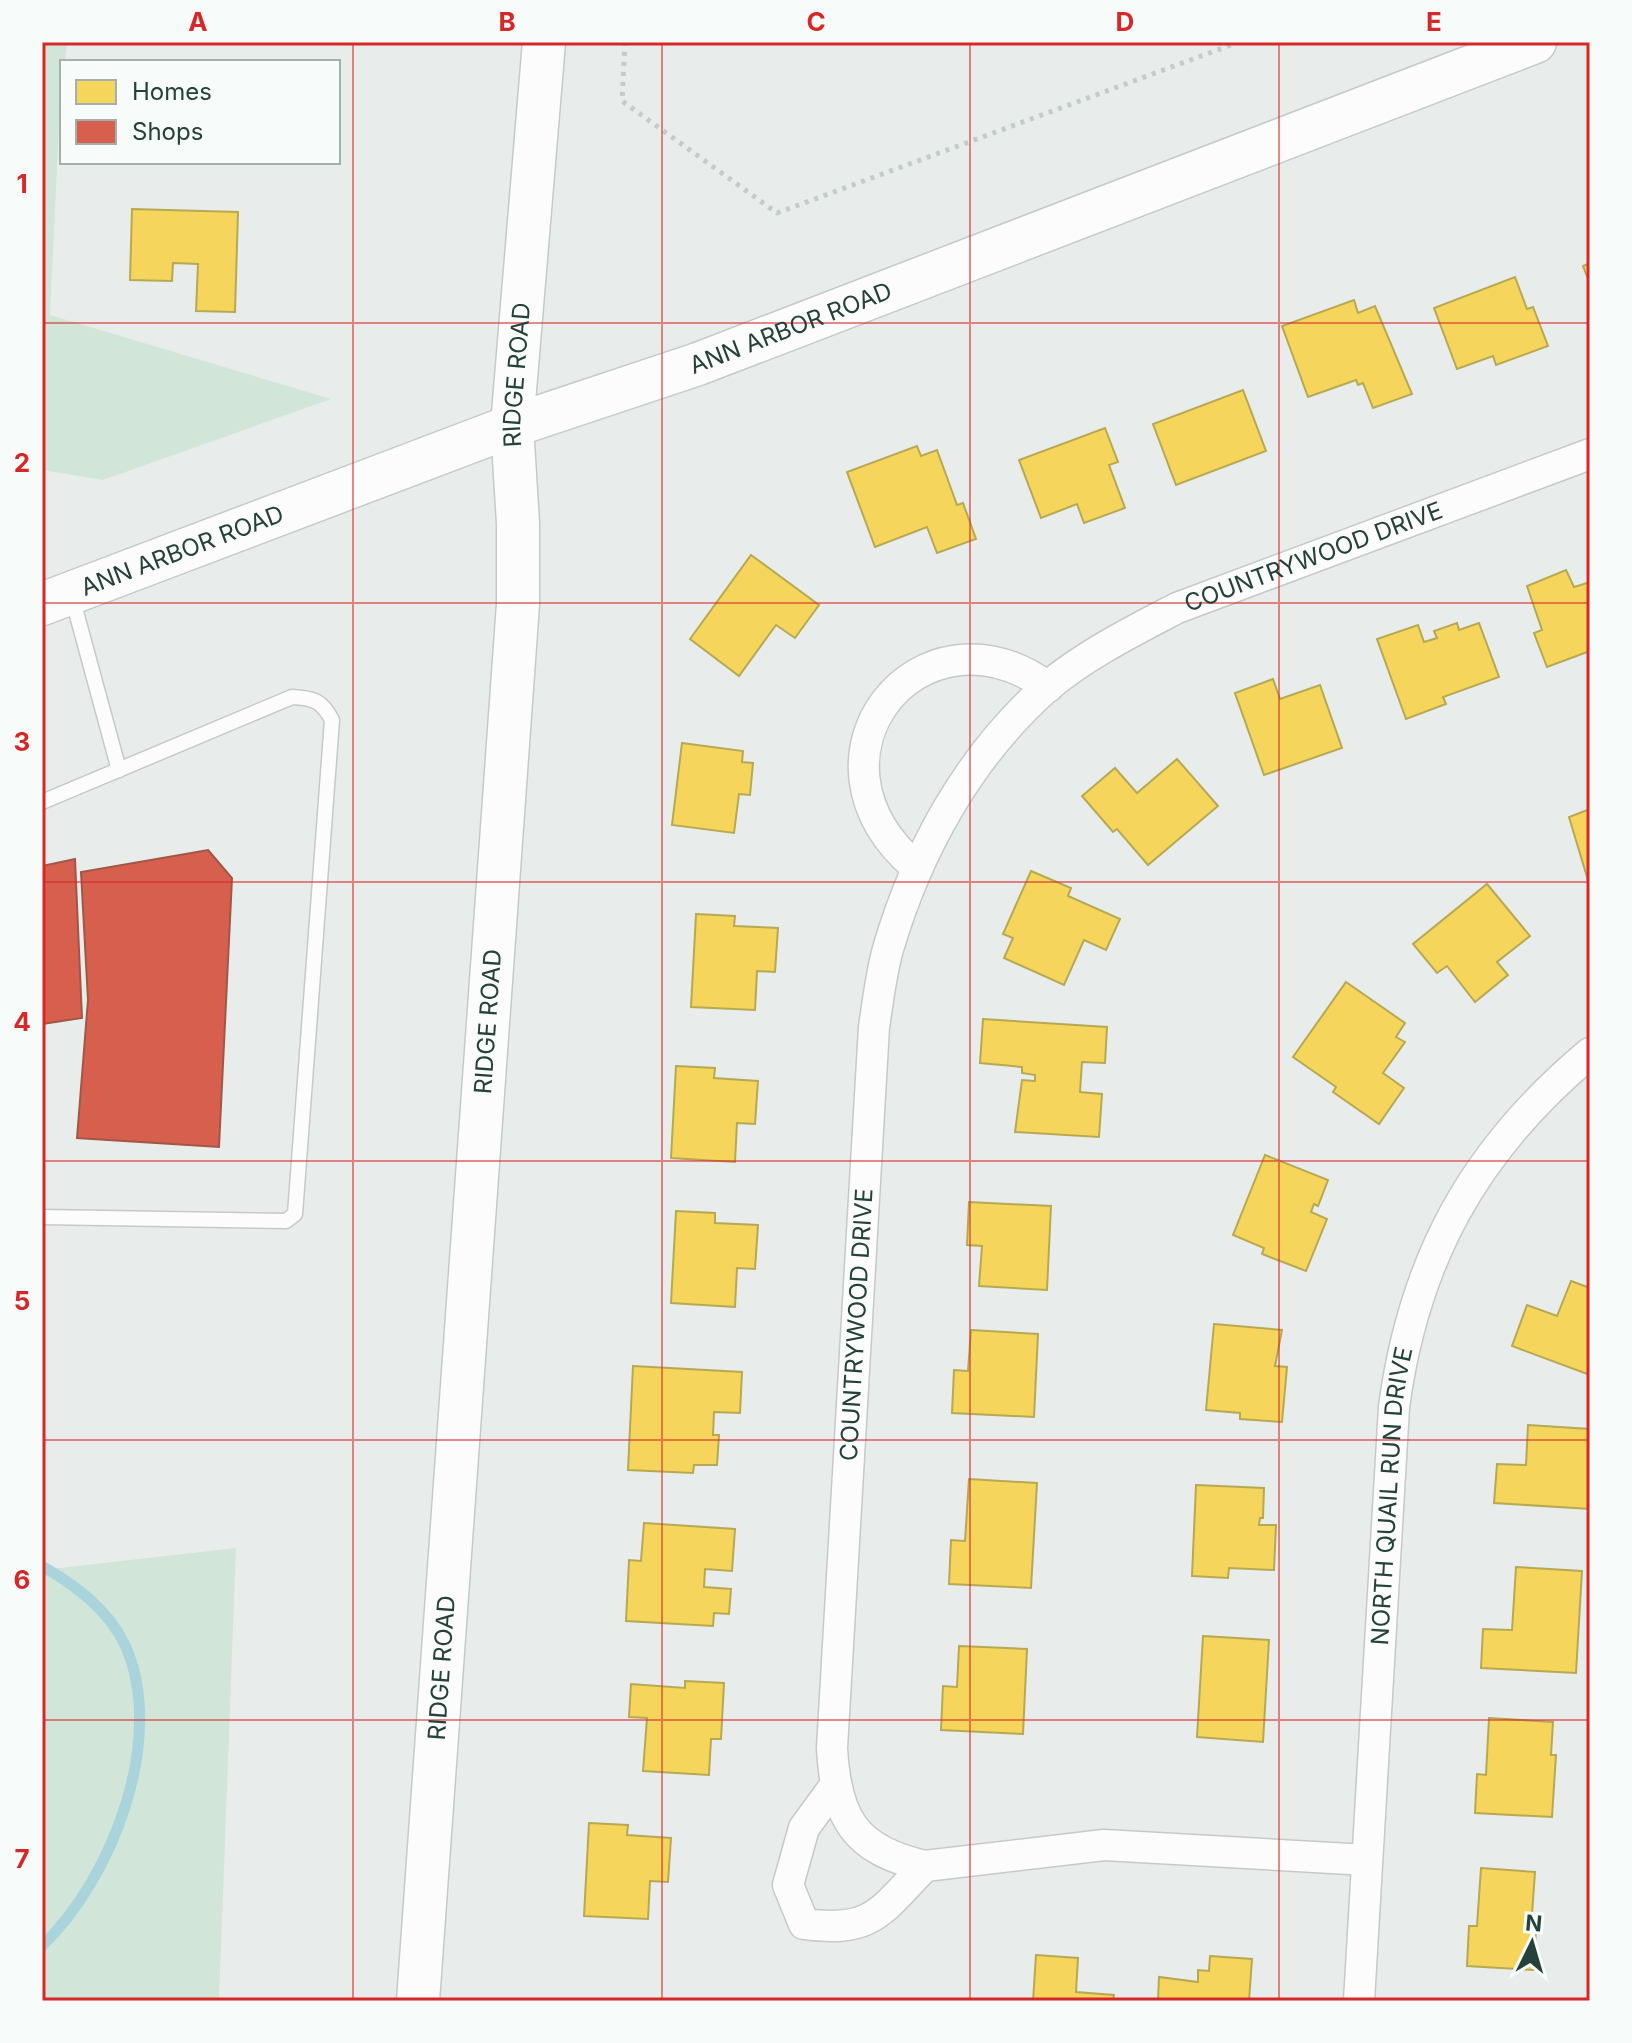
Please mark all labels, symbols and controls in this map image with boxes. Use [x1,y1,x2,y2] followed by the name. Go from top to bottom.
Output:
[188,6,208,37] text: A
[498,6,516,37] text: B
[806,6,826,37] text: C
[1116,6,1134,37] text: D
[1426,6,1442,37] text: E
[60,60,340,164] legend
[132,77,212,106] text: Homes
[132,117,203,146] text: Shops
[16,168,28,199] text: 1
[685,276,896,380] street label: ANN ARBOR ROAD
[497,301,536,448] street label: RIDGE ROAD
[14,447,30,478] text: 2
[1180,495,1446,618] street label: COUNTRYWOOD DRIVE
[77,499,288,602] street label: ANN ARBOR ROAD
[14,726,30,757] text: 3
[468,948,507,1095] street label: RIDGE ROAD
[13,1006,31,1037] text: 4
[834,1188,879,1462] street label: COUNTRYWOOD DRIVE
[14,1285,30,1316] text: 5
[1365,1344,1418,1646] street label: NORTH QUAIL RUN DRIVE
[14,1564,30,1595] text: 6
[422,1594,461,1741] street label: RIDGE ROAD
[14,1843,30,1874] text: 7
[1492,1903,1572,1983] north arrow
[1524,1909,1543,1937] text: N

